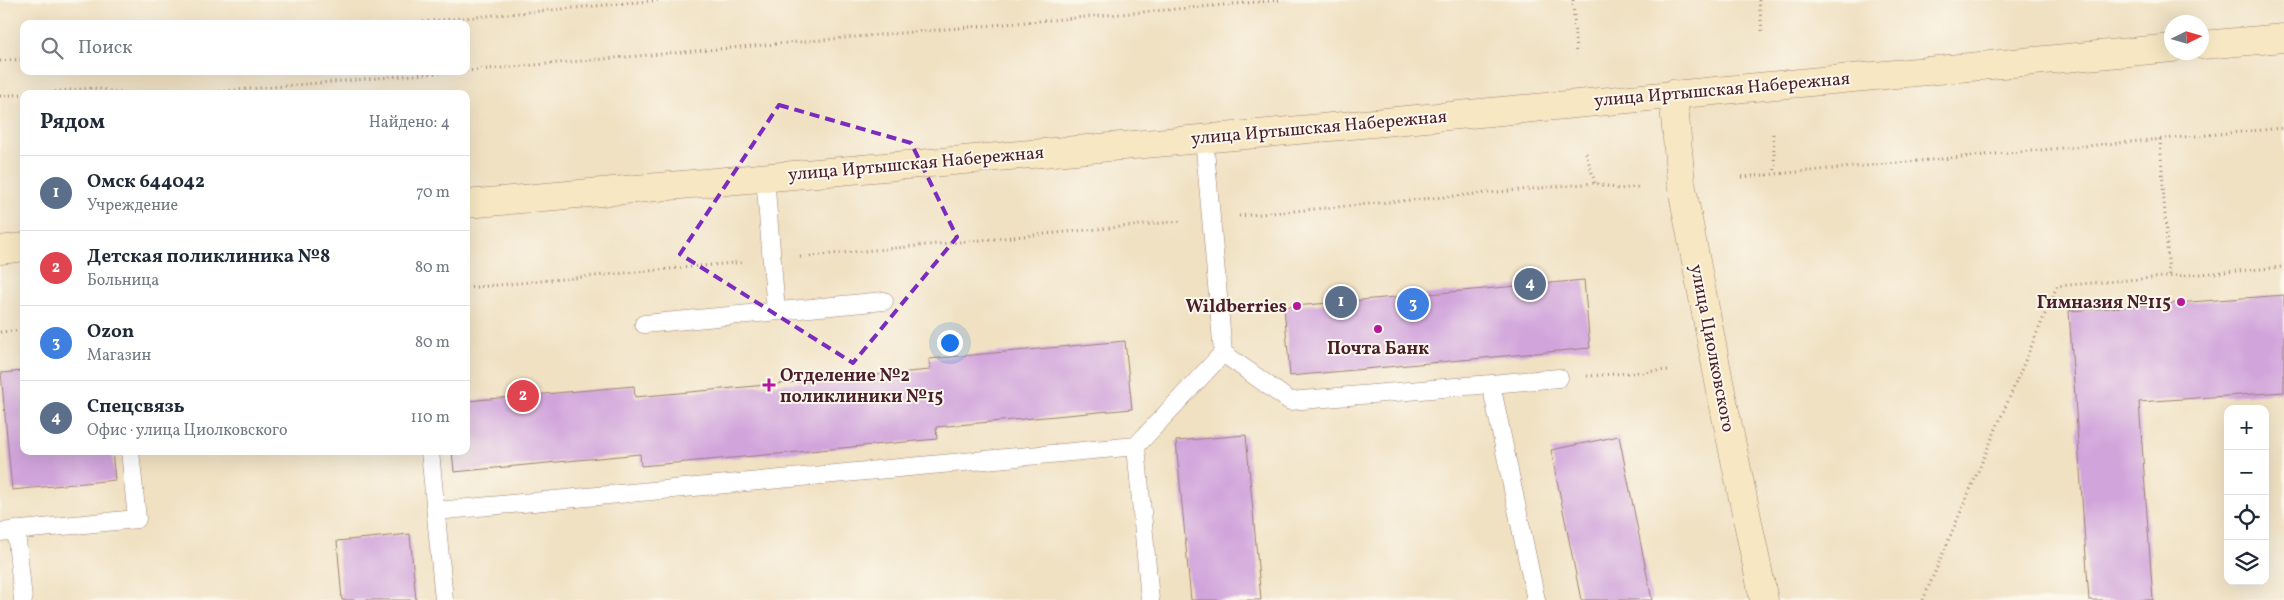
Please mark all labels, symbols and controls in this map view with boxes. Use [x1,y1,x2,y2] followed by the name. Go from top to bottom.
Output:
[2164,15,2209,60] north arrow
[20,20,470,75] search box
[38,34,66,62] icon: search
[78,35,132,61] text: Поиск
[1593,67,1851,114] street label: улица Иртышская Набережная
[1190,105,1448,152] street label: улица Иртышская Набережная
[40,108,105,137] text: Рядом
[369,112,450,134] text: Найдено: 4
[787,141,1045,188] street label: улица Иртышская Набережная
[87,169,205,195] text: Омск 644042
[53,182,59,204] text: 1
[416,182,450,204] text: 70 m
[87,195,178,217] text: Учреждение
[87,244,330,270] text: Детская поликлиника №8
[52,257,60,279] text: 2
[415,257,450,279] text: 80 m
[1683,262,1740,434] street label: улица Циолковского
[1514,265,1546,303] pin: 4
[87,270,159,292] text: Больница
[1325,283,1357,321] pin: 1
[1397,285,1429,323] pin: 3
[2037,291,2171,316] place label: Гимназия №115
[1186,295,1287,320] place label: Wildberries
[2175,296,2187,308] marker: Гимназия №115
[1291,300,1303,312] marker: Wildberries
[87,319,134,345] text: Ozon
[1372,323,1384,335] marker: Почта Банк
[937,330,963,356] your location
[52,332,60,354] text: 3
[415,332,450,354] text: 80 m
[1327,337,1429,362] place label: Почта Банк
[87,345,151,367] text: Магазин
[780,364,943,410] place label: Отделение №2 поликлиники №15
[507,377,539,415] pin: 2
[762,378,776,392] marker: Отделение №2 поликлиники №15
[87,394,185,420] text: Спецсвязь
[2224,405,2269,585] map controls
[2224,405,2269,450] button: +
[51,407,61,429] text: 4
[411,407,450,429] text: 110 m
[87,420,287,442] text: Офис · улица Циолковского
[2224,450,2269,495] button: −
[2224,495,2269,540] button: locate
[2224,540,2269,585] button: layers

